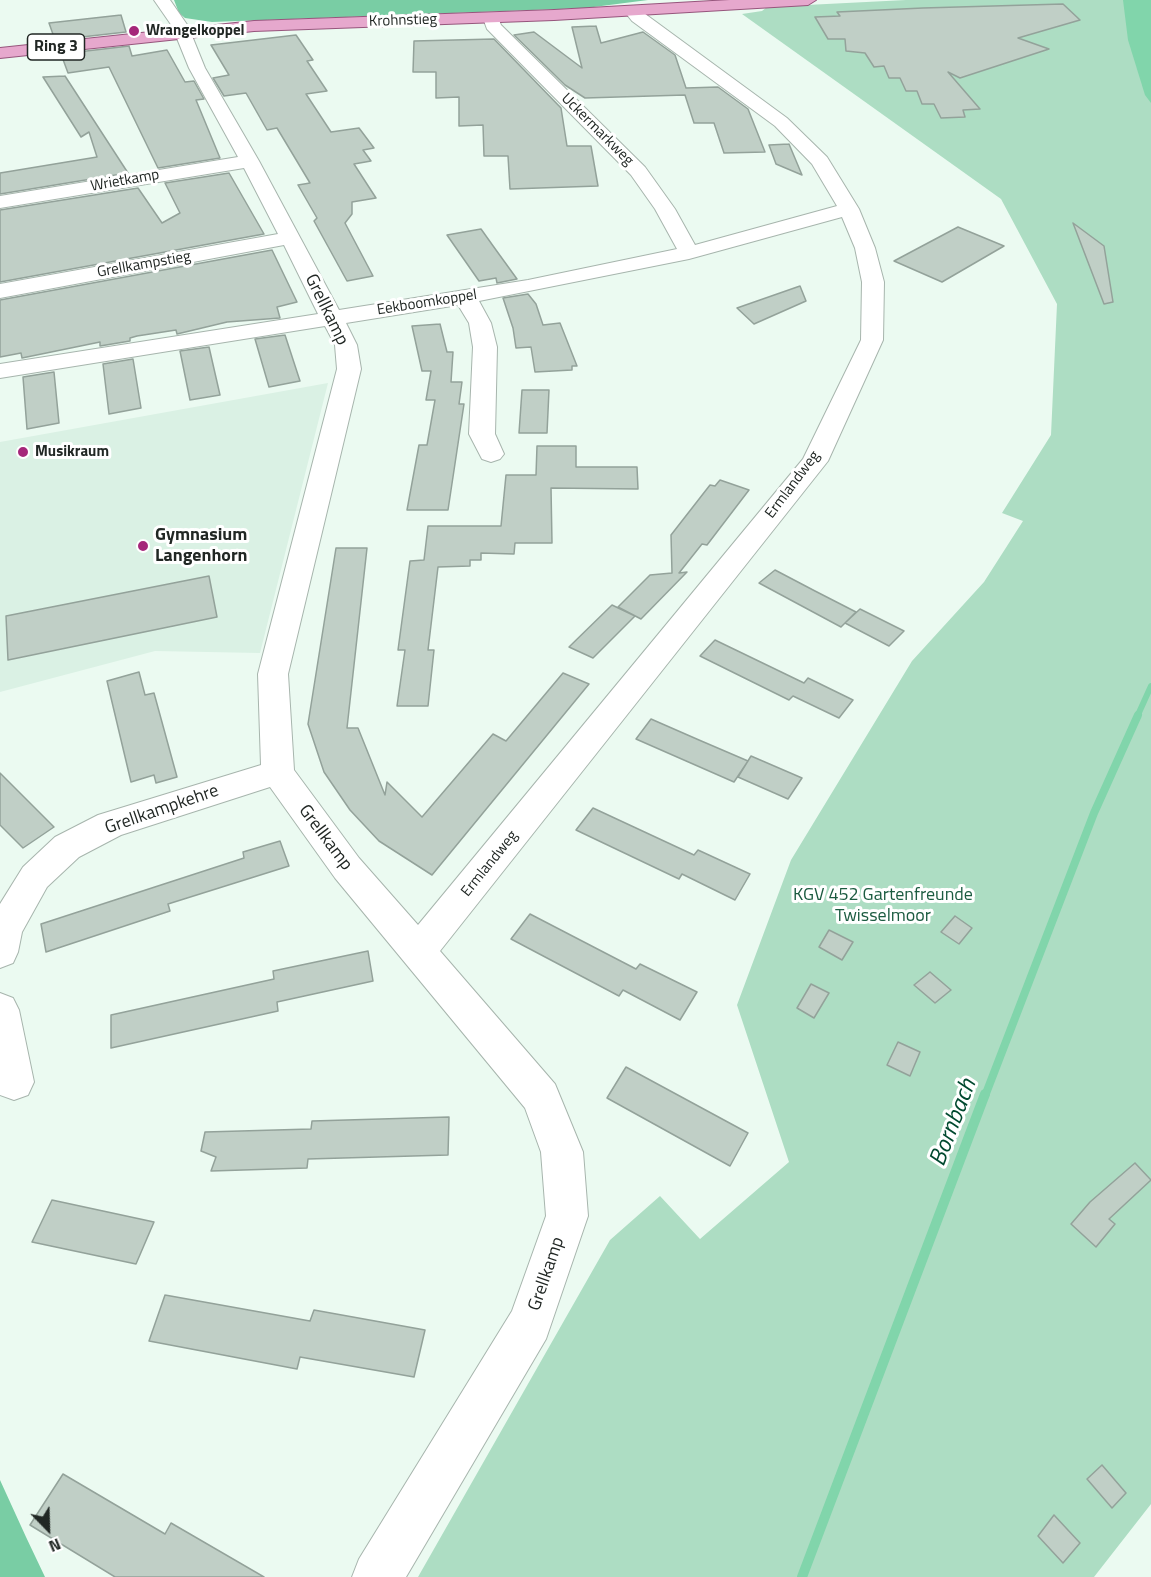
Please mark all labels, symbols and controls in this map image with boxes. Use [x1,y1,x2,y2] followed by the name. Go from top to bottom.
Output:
[369,11,437,31] street label: Krohnstieg
[146,22,245,40] place label: Wrangelkoppel
[127,24,141,38] marker: Wrangelkoppel
[28,34,84,60] road number: Ring 3
[557,90,637,170] street label: Uckermarkweg
[89,166,161,196] street label: Wrietkamp
[96,248,192,282] street label: Grellkampstieg
[299,271,353,349] street label: Grellkamp
[376,286,478,320] street label: Eekboomkoppel
[35,443,109,461] place label: Musikraum
[16,445,30,459] marker: Musikraum
[762,448,824,522] street label: Ermlandweg
[155,525,248,568] place label: Gymnasium Langenhorn
[136,539,150,553] marker: Gymnasium Langenhorn
[102,780,222,840] street label: Grellkampkehre
[293,801,357,875] street label: Grellkamp
[458,827,522,901] street label: Ermlandweg
[793,885,973,928] park label: KGV 452 Gartenfreunde Twisselmoor
[924,1075,984,1171] water label: Bornbach
[524,1234,570,1314] street label: Grellkamp
[18,1499,78,1559] north arrow
[45,1532,65,1559] text: N

